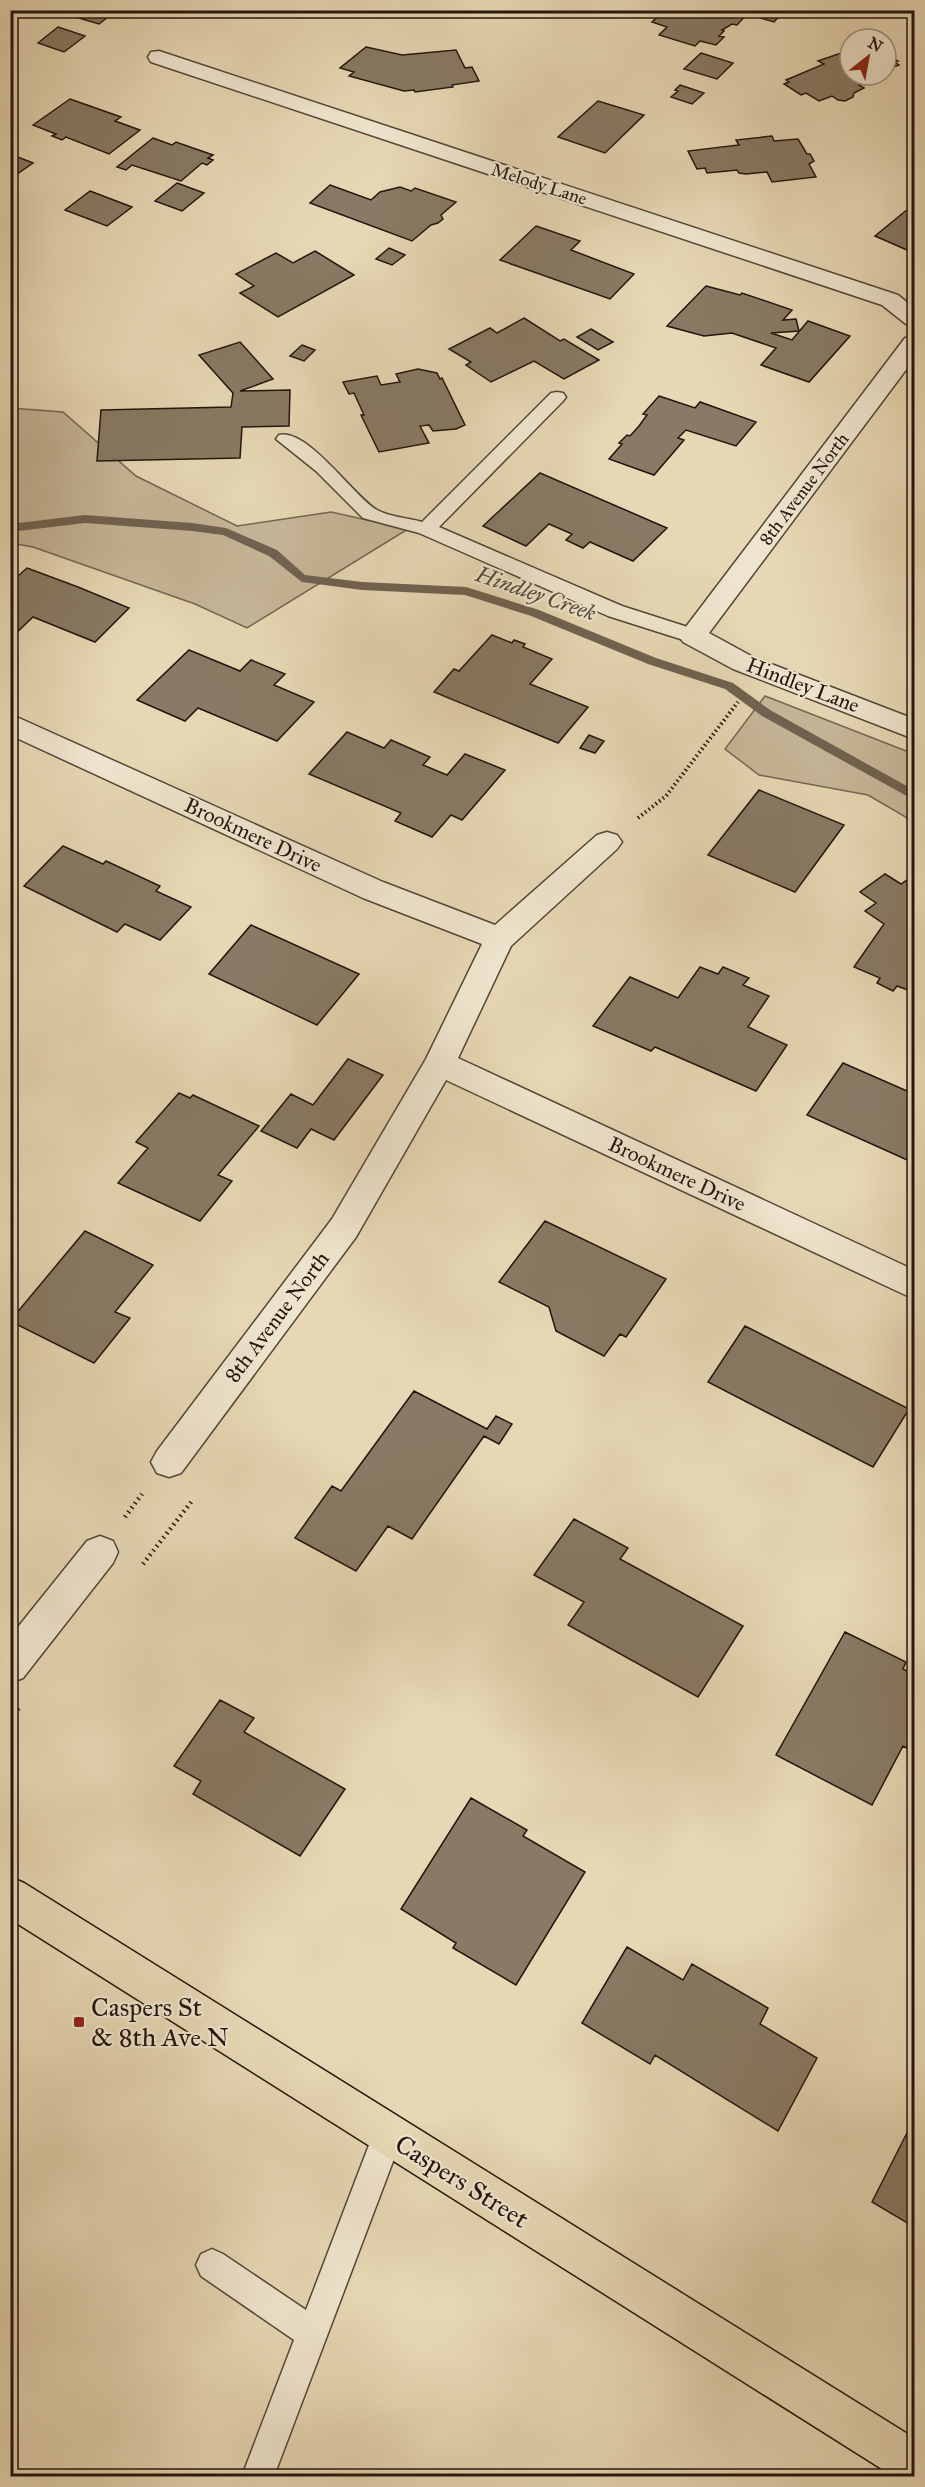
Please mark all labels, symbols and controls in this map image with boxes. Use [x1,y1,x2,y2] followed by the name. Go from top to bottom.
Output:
[838,27,898,87] north arrow
[865,33,887,56] text: N
[488,158,590,210] street label: Melody Lane
[755,428,853,550] street label: 8th Avenue North
[471,560,600,627] water label: Hindley Creek
[743,652,863,719] street label: Hindley Lane
[180,792,326,878] street label: Brookmere Drive
[604,1131,750,1217] street label: Brookmere Drive
[219,1246,335,1388] street label: 8th Avenue North
[91,1991,229,2053] place label: Caspers St & 8th Ave N
[72,2015,86,2029] marker: Caspers St & 8th Ave N
[389,2127,535,2235] street label: Caspers Street

